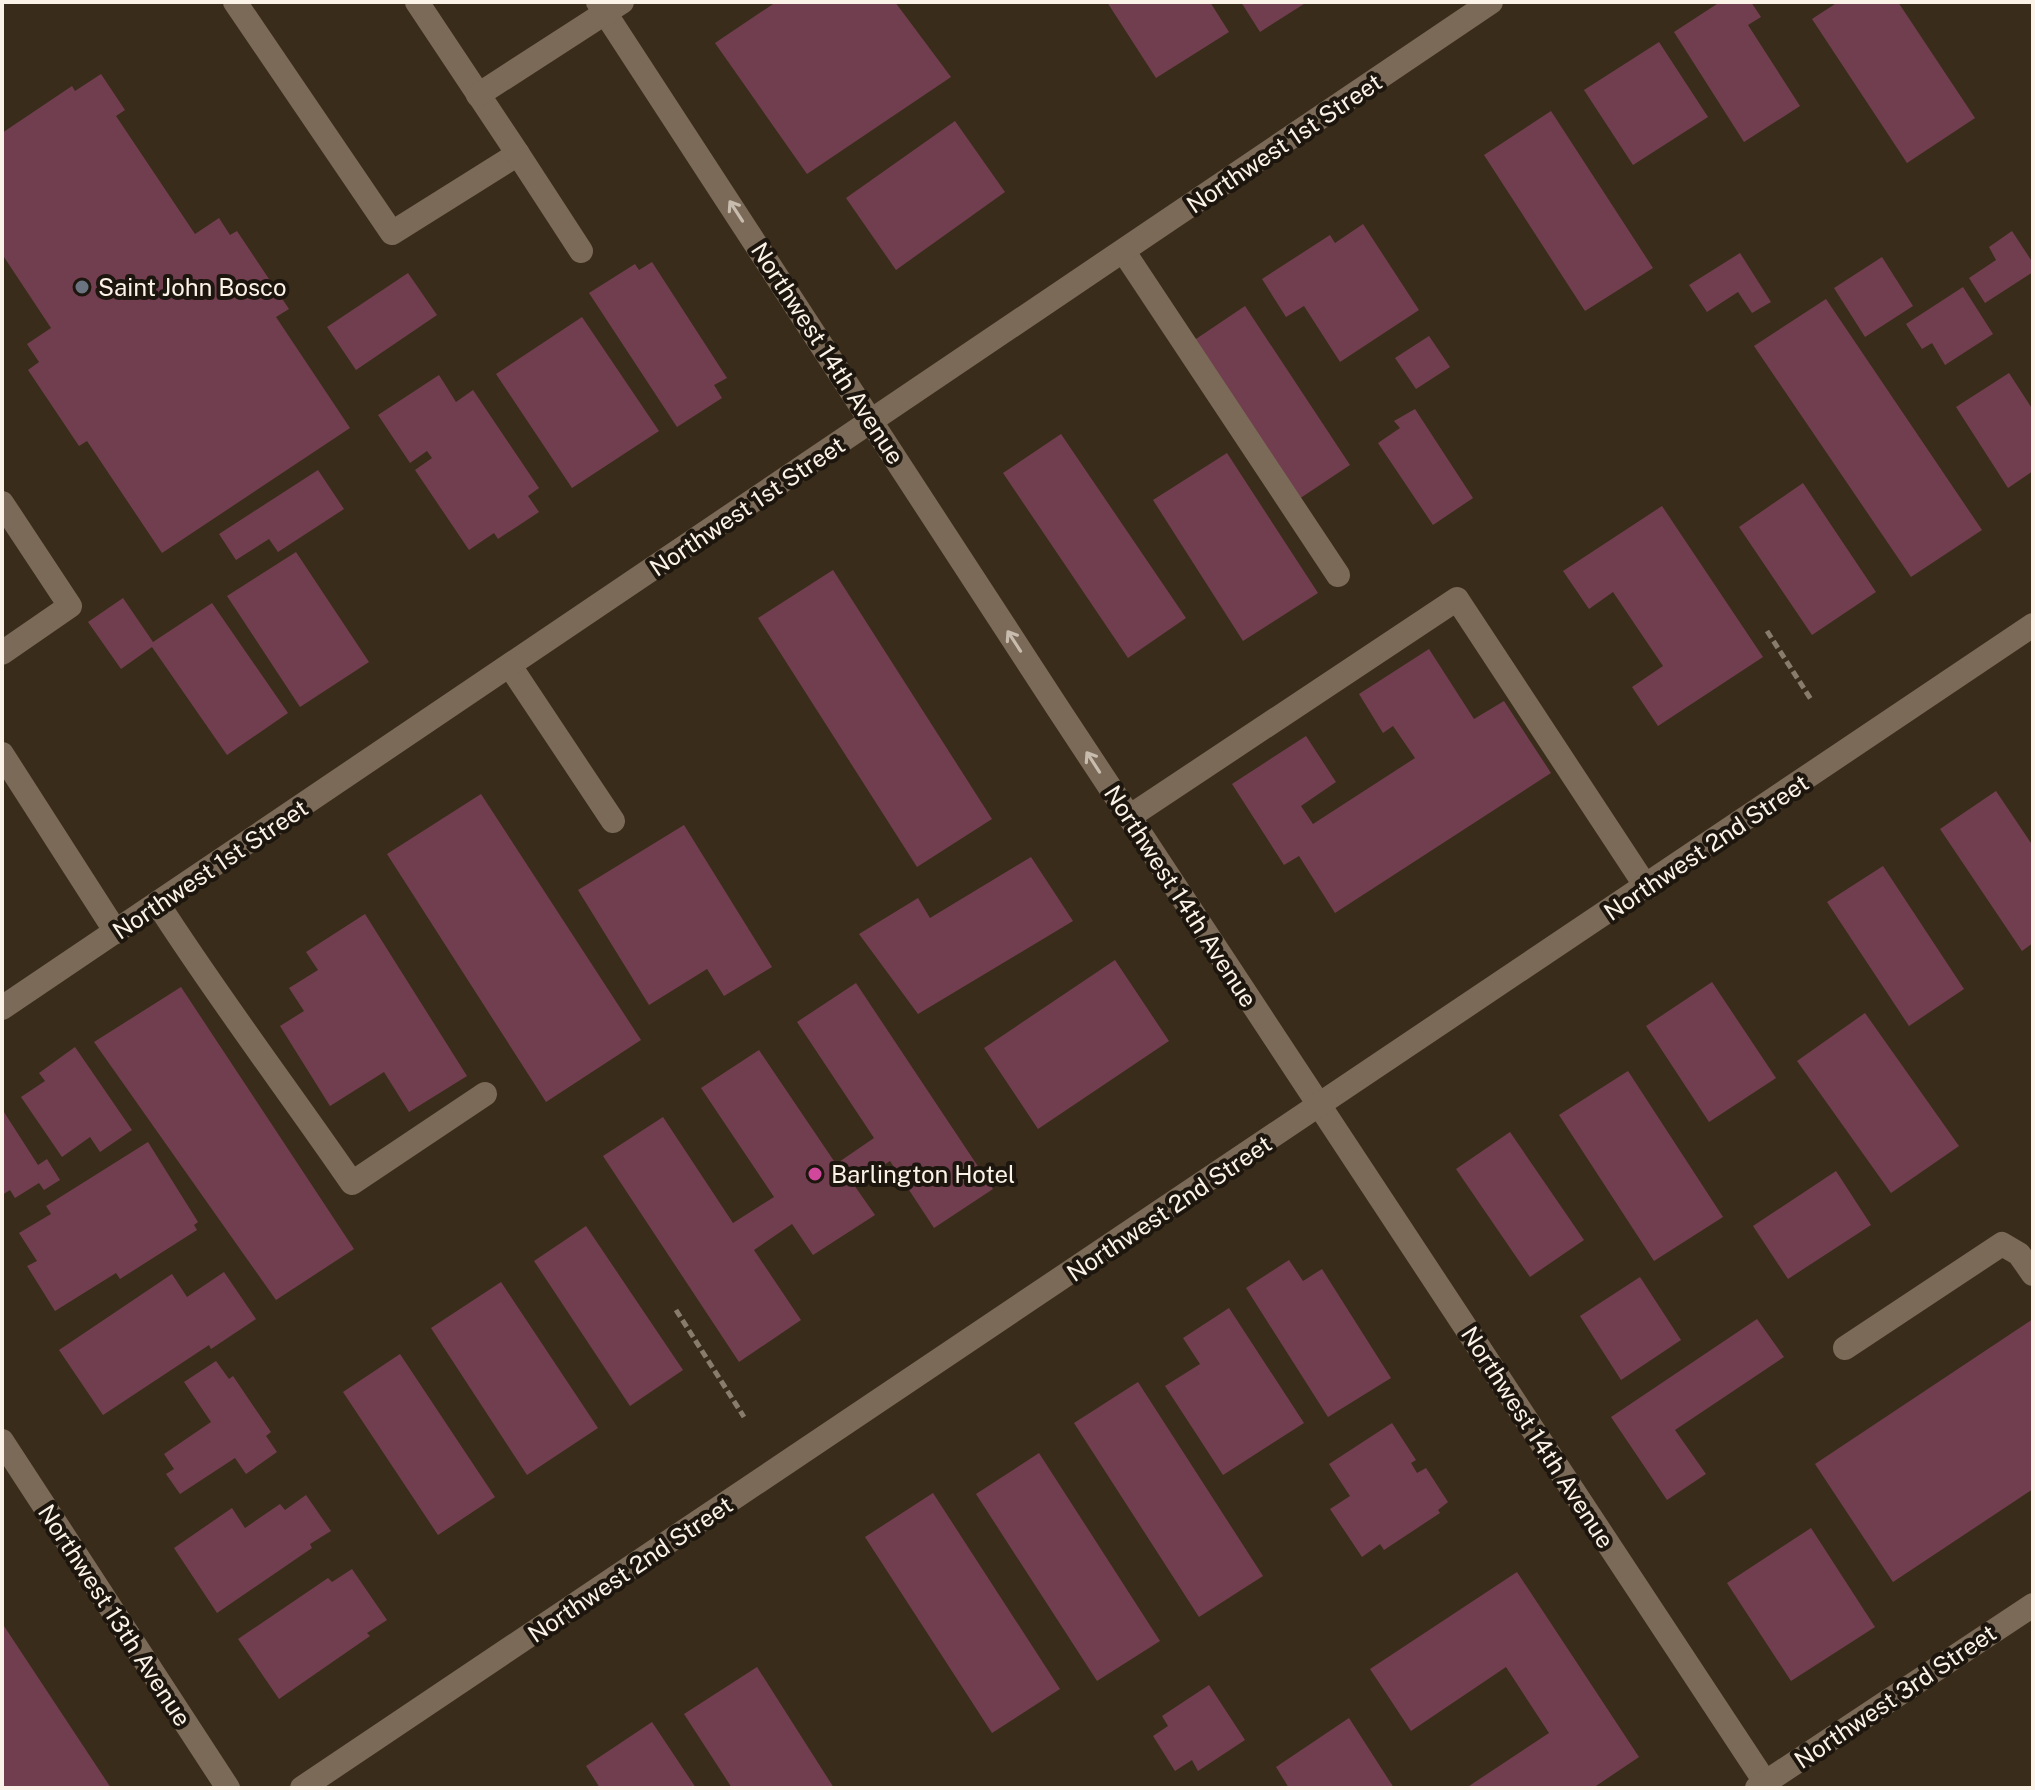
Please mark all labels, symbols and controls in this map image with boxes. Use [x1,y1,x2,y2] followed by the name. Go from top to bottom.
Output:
[1181,67,1387,219] street label: Northwest 1st Street
[727,201,744,223] one-way arrow
[746,237,910,469] street label: Northwest 14th Avenue
[98,273,287,301] place label: Saint John Bosco
[73,278,91,296] marker: Saint John Bosco
[644,430,850,582] street label: Northwest 1st Street
[1006,630,1022,653] one-way arrow
[1084,751,1101,773] one-way arrow
[1598,768,1814,926] street label: Northwest 2nd Street
[1099,780,1263,1012] street label: Northwest 14th Avenue
[107,793,313,945] street label: Northwest 1st Street
[1061,1129,1277,1287] street label: Northwest 2nd Street
[831,1160,1015,1188] place label: Barlington Hotel
[806,1165,824,1183] marker: Barlington Hotel
[1456,1321,1620,1553] street label: Northwest 14th Avenue
[522,1490,738,1648] street label: Northwest 2nd Street
[33,1499,197,1731] street label: Northwest 13th Avenue
[1789,1618,2001,1774] street label: Northwest 3rd Street

